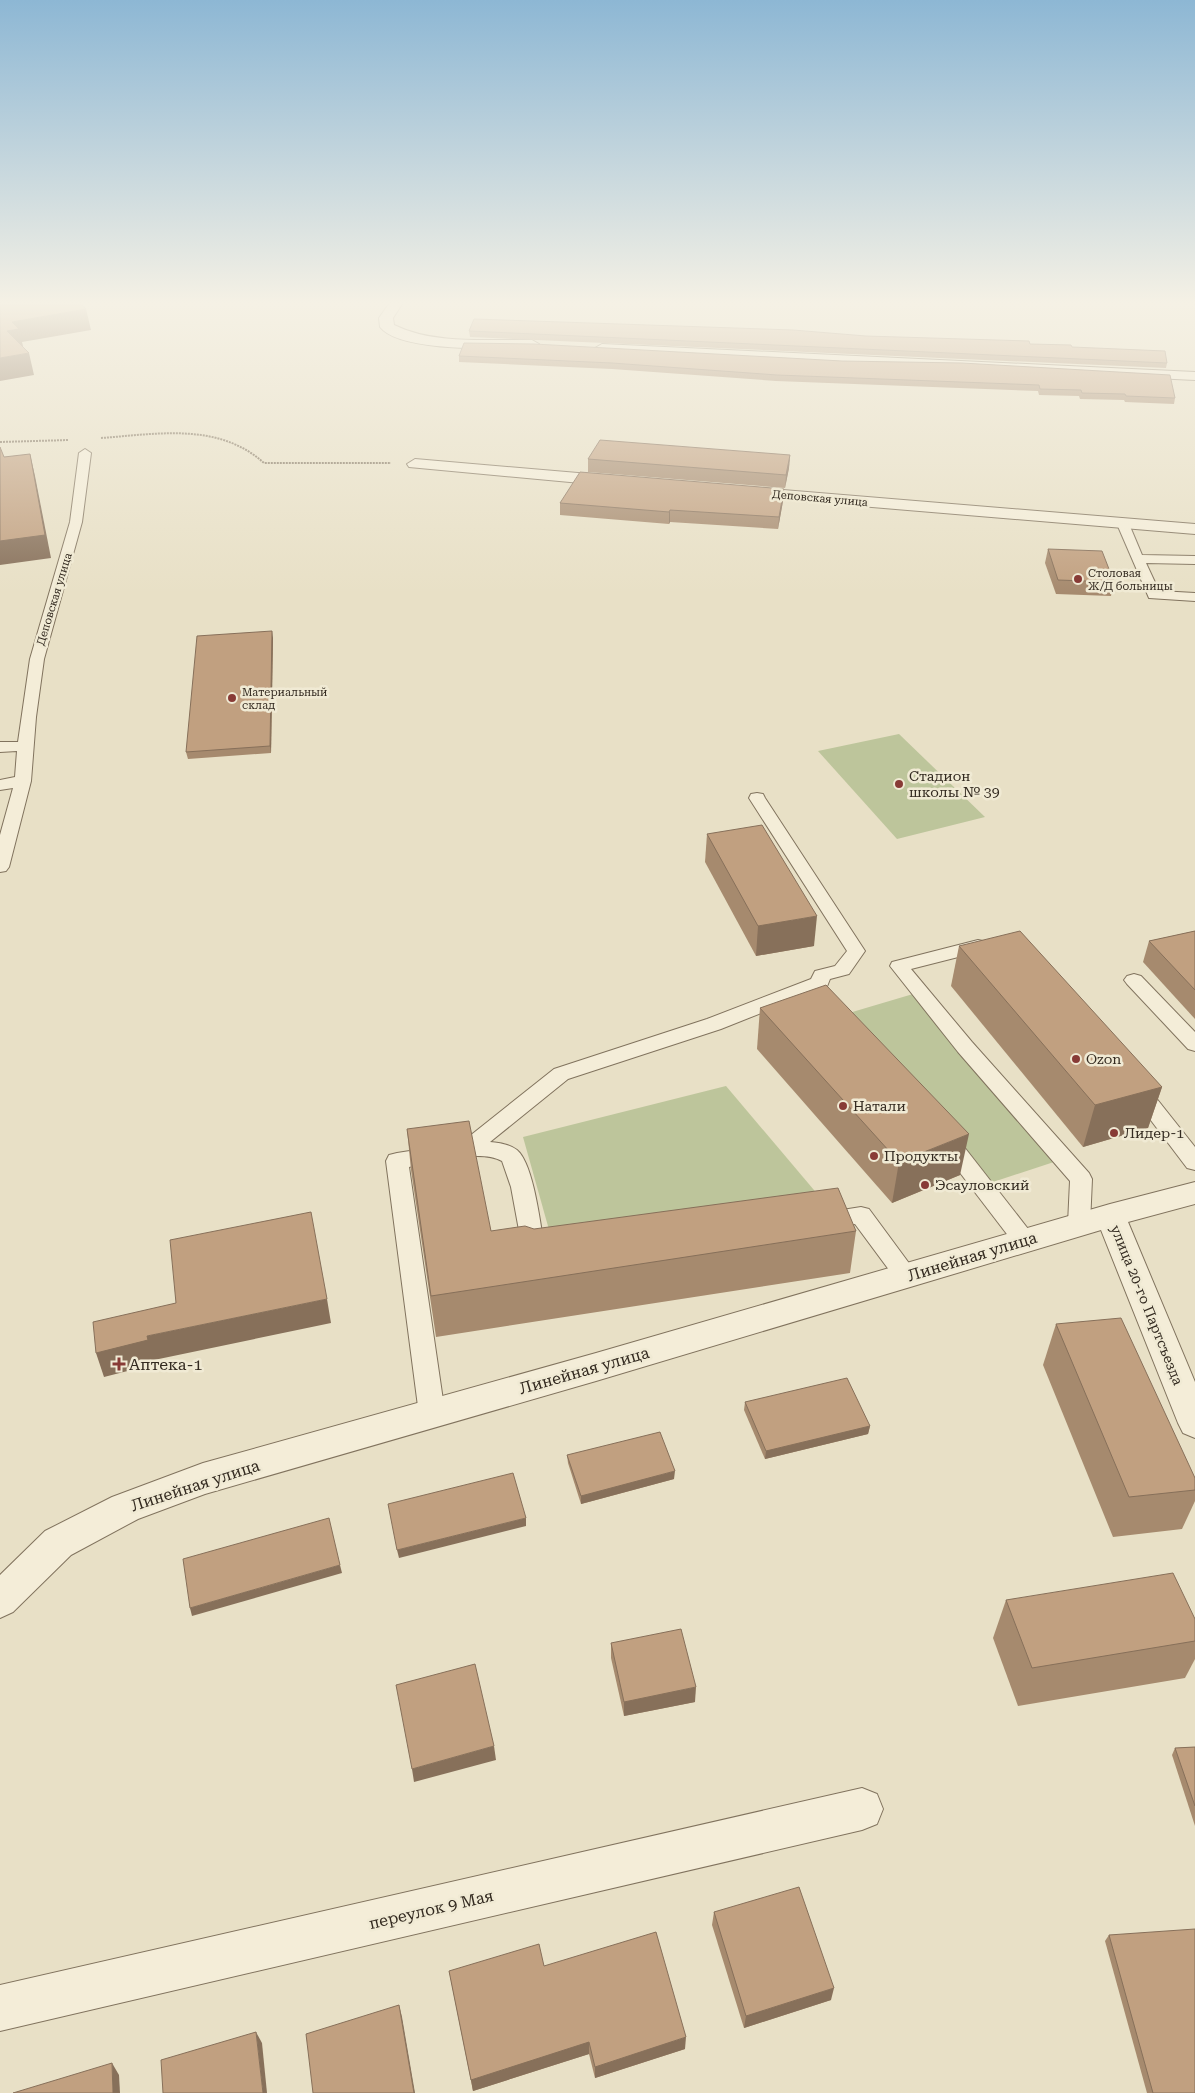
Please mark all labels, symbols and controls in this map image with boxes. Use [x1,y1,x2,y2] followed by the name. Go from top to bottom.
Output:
[772,488,868,509] street label: Деповская улица
[34,551,75,647] street label: Деповская улица
[1088,567,1173,593] place label: Столовая Ж/Д больницы
[1072,573,1084,585] marker: Столовая Ж/Д больницы
[242,686,327,712] place label: Материальный склад
[226,692,238,704] marker: Материальный склад
[909,768,1000,800] place label: Стадион школы № 39
[893,778,905,790] marker: Стадион школы № 39
[1086,1051,1121,1067] place label: Ozon
[1070,1053,1082,1065] marker: Ozon
[853,1098,906,1114] place label: Натали
[837,1100,849,1112] marker: Натали
[1124,1125,1184,1141] place label: Лидер-1
[1108,1127,1120,1139] marker: Лидер-1
[884,1148,958,1164] place label: Продукты
[868,1150,880,1162] marker: Продукты
[935,1177,1029,1193] place label: Эсауловский
[919,1179,931,1191] marker: Эсауловский
[1108,1223,1187,1388] street label: улица 20-го Партсъезда
[905,1228,1039,1285] street label: Линейная улица
[517,1343,652,1398] street label: Линейная улица
[129,1355,202,1374] place label: Аптека-1
[113,1358,125,1370] marker: Аптека-1
[128,1456,262,1515] street label: Линейная улица
[367,1886,495,1933] street label: переулок 9 Мая

